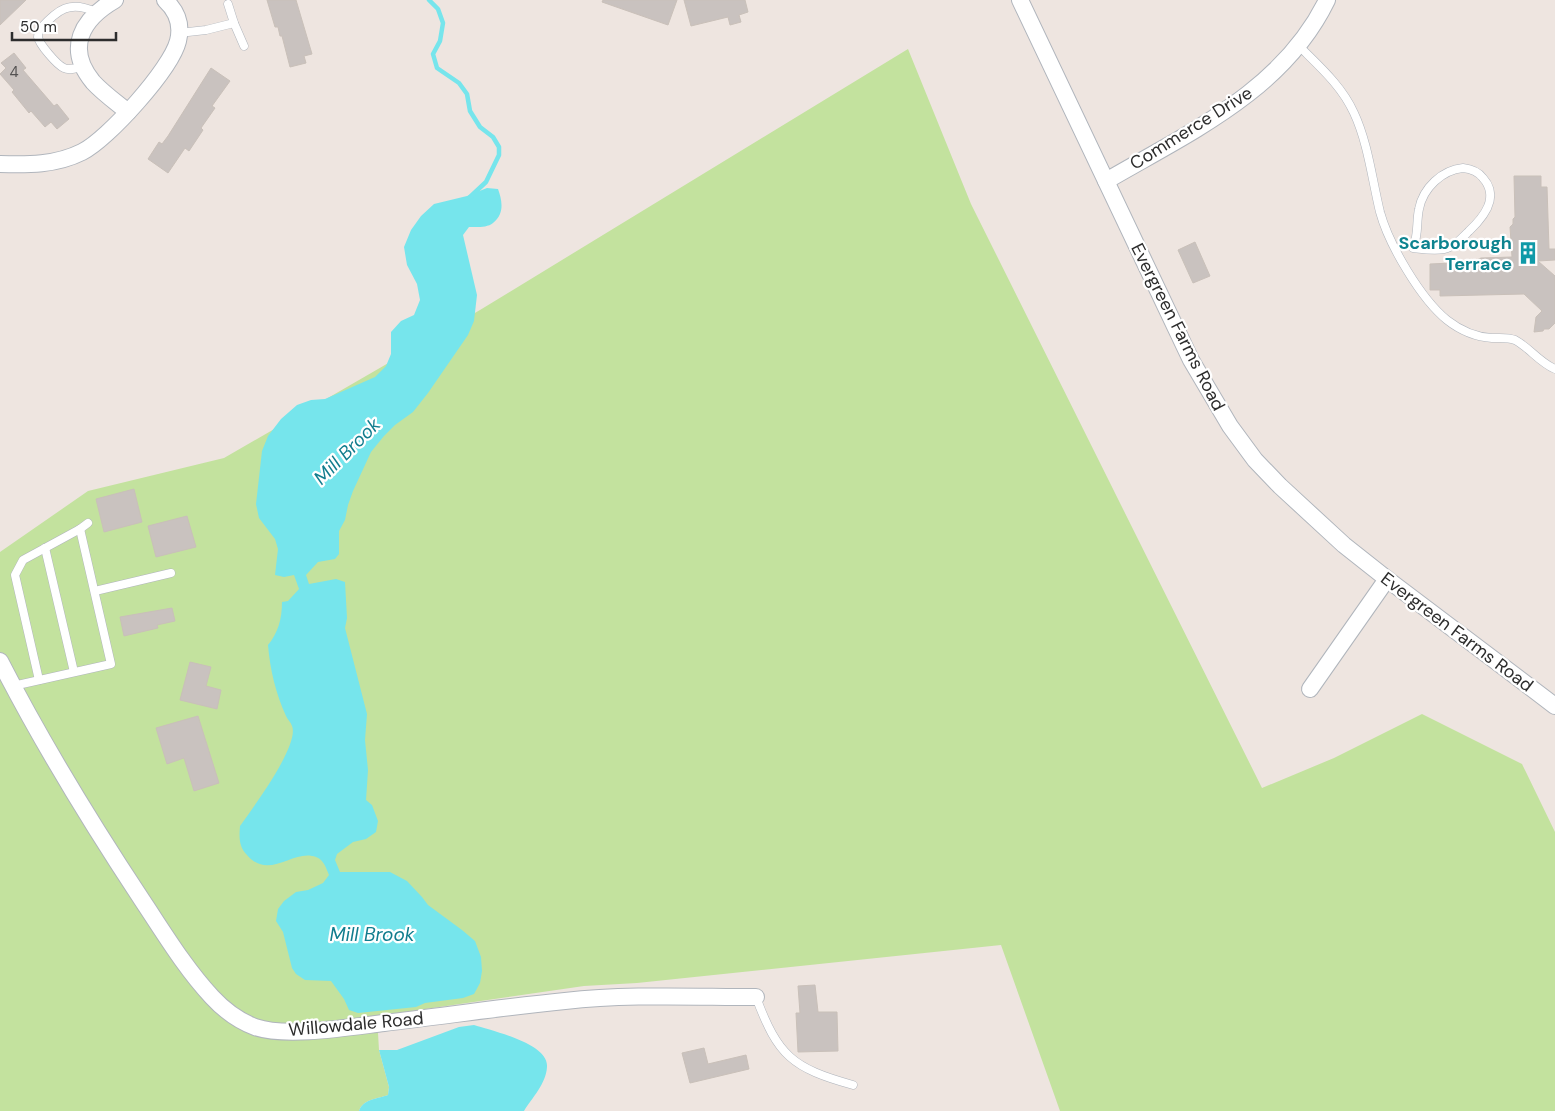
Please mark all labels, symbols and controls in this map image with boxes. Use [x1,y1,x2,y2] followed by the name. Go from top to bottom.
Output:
[12,10,116,42] scale bar
[20,17,57,37] text: 50 m
[9,62,19,82] house number: 4
[1125,81,1257,175] street label: Commerce Drive
[1398,231,1512,276] place label: Scarborough Terrace
[1125,239,1231,415] street label: Evergreen Farms Road
[1515,240,1541,266] building icon: Scarborough Terrace
[308,412,386,490] water label: Mill Brook
[1376,567,1538,697] street label: Evergreen Farms Road
[330,922,415,947] water label: Mill Brook
[287,1006,425,1042] street label: Willowdale Road

